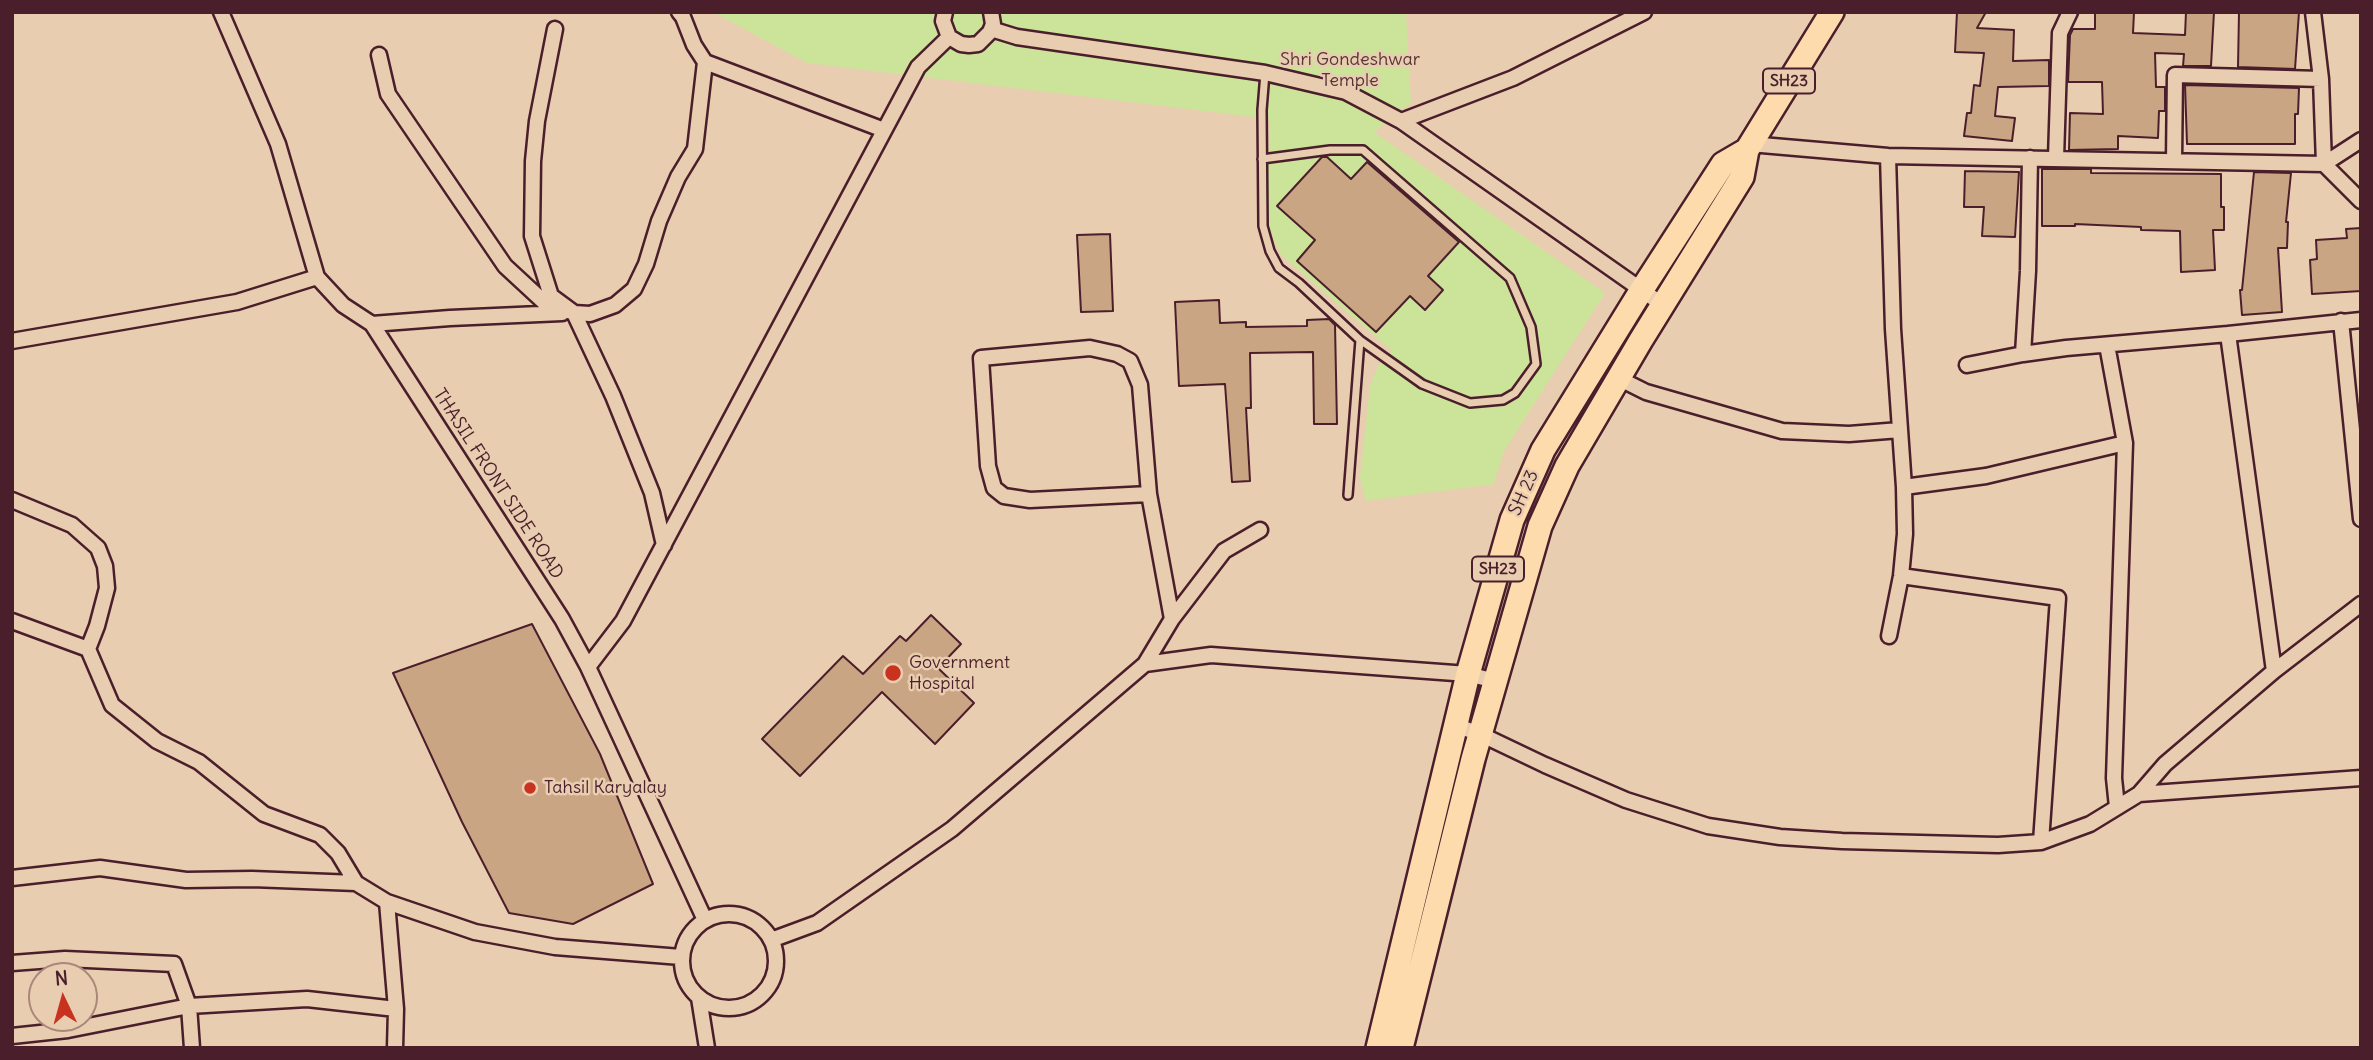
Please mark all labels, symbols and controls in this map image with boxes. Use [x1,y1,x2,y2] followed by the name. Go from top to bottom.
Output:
[1280,49,1420,92] park label: Shri Gondeshwar Temple
[1763,68,1815,94] road number: SH23
[428,385,568,583] street label: THASIL FRONT SIDE ROAD
[1505,467,1543,519] street label: SH 23
[1472,556,1524,582] road number: SH23
[909,652,1010,694] place label: Government Hospital
[883,663,903,683] marker: Government Hospital
[544,777,667,799] place label: Tahsil Karyalay
[522,780,538,796] marker: Tahsil Karyalay
[28,962,98,1032] north arrow
[54,966,69,991] text: N

